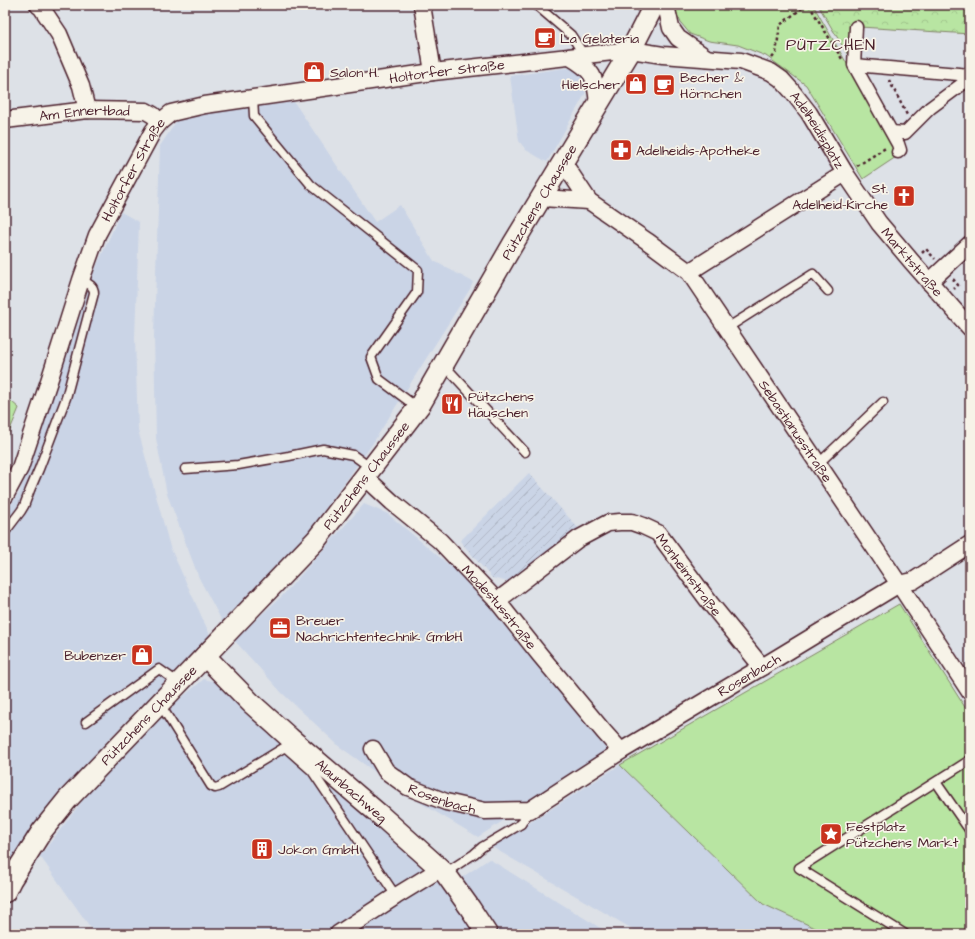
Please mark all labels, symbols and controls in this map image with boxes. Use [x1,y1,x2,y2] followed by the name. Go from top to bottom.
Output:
[532,25,558,51] cafe icon: La Gelateria
[560,29,639,49] place label: La Gelateria
[786,34,876,56] district label: PÜTZCHEN
[388,55,506,89] street label: Holtorfer Straße
[301,59,327,85] shop icon: Salon H.
[330,63,379,83] place label: Salon H.
[680,68,744,104] place label: Becher & Hörnchen
[623,71,649,97] shop icon: Hielscher
[651,72,677,98] cafe icon: Becher & Hörnchen
[562,75,620,95] place label: Hielscher
[785,87,849,173] street label: Adelheidisplatz
[38,101,130,127] street label: Am Ennertbad
[97,113,171,225] street label: Holtorfer Straße
[608,137,634,163] pharmacy icon: Adelheidis-Apotheke
[497,140,583,264] street label: Pützchens Chaussee
[636,141,761,161] place label: Adelheidis-Apotheke
[792,179,888,215] place label: St. Adelheid-Kirche
[891,183,917,209] church icon: St. Adelheid-Kirche
[876,224,947,302] street label: Marktstraße
[753,376,837,487] street label: Sebastianusstraße
[468,387,534,423] place label: Pützchens Häuschen
[439,391,465,417] restaurant icon: Pützchens Häuschen
[319,417,415,534] street label: Pützchens Chaussee
[650,529,726,621] street label: Monheimstraße
[457,561,541,655] street label: Modestusstraße
[296,611,463,647] place label: Breuer Nachrichtentechnik GmbH
[267,615,293,641] office icon: Breuer Nachrichtentechnik GmbH
[129,642,155,668] shop icon: Bubenzer
[64,646,126,666] place label: Bubenzer
[714,649,785,702] street label: Rosenbach
[96,661,202,770] street label: Pützchens Chaussee
[310,755,391,828] street label: Alaunbachweg
[405,779,478,820] street label: Rosenbach
[846,817,959,853] place label: Festplatz Pützchens Markt
[818,821,844,847] place icon: Festplatz Pützchens Markt
[249,836,275,862] building icon: Jokon GmbH
[278,840,360,860] place label: Jokon GmbH

